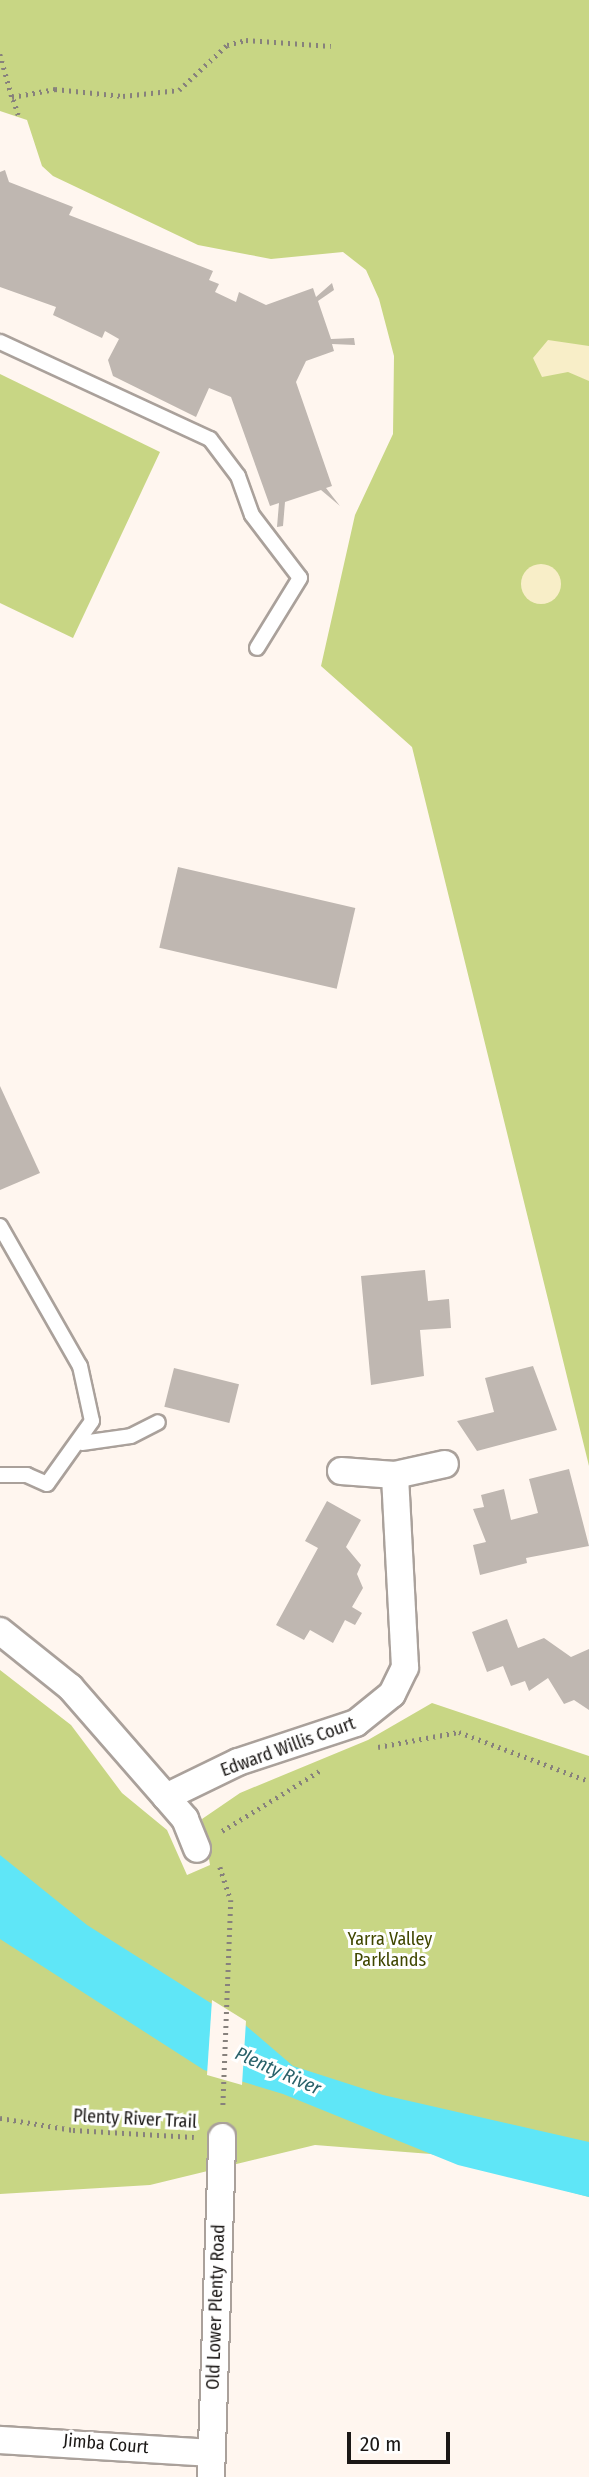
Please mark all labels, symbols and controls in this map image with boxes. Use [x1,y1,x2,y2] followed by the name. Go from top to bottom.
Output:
[218,1713,358,1781] street label: Edward Willis Court
[348,1929,432,1972] park label: Yarra Valley Parklands
[232,2042,324,2100] water label: Plenty River
[73,2105,197,2133] street label: Plenty River Trail
[202,2224,230,2390] street label: Old Lower Plenty Road
[351,2418,454,2462] scale bar
[62,2430,150,2458] street label: Jimba Court
[360,2431,401,2457] text: 20 m

